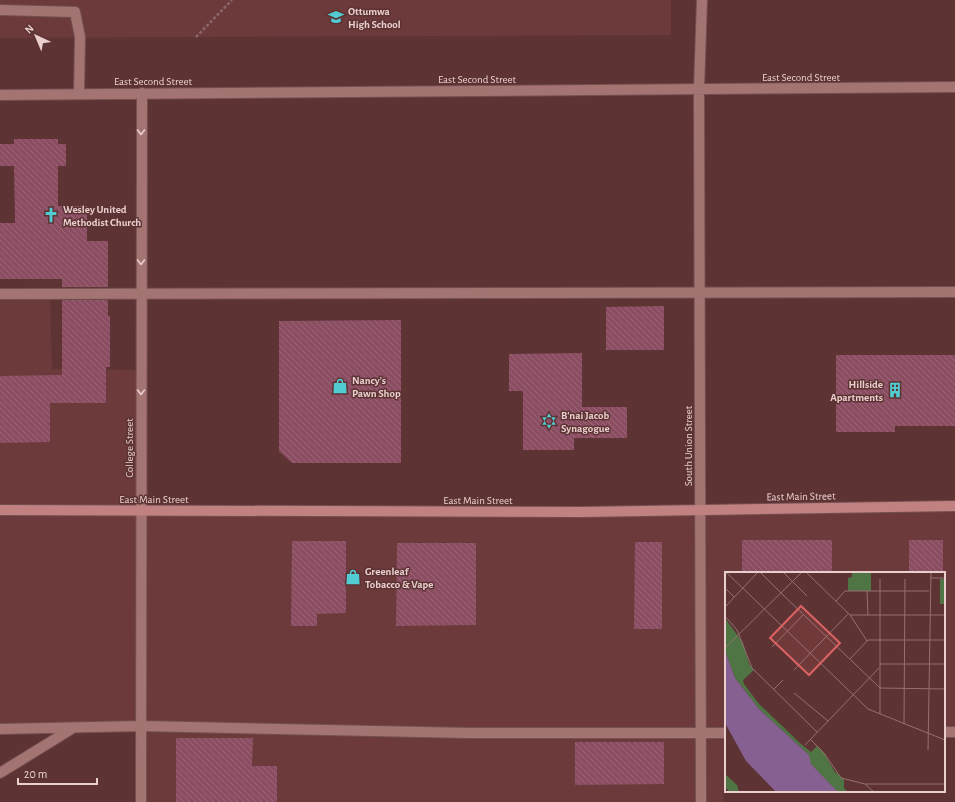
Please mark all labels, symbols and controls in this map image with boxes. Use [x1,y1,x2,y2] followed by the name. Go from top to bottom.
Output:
[348,6,401,30] place label: Ottumwa High School
[327,8,345,26] school or university icon: Ottumwa High School
[16,16,56,56] north arrow
[23,23,36,36] text: N
[762,72,841,83] street label: East Second Street
[438,74,517,85] street label: East Second Street
[114,76,193,87] street label: East Second Street
[137,129,145,135] one-way arrow
[63,204,141,228] place label: Wesley United Methodist Church
[42,206,60,224] church icon: Wesley United Methodist Church
[137,259,145,265] one-way arrow
[352,375,401,399] place label: Nancy's Pawn Shop
[331,377,349,395] shop icon: Nancy's Pawn Shop
[830,379,883,403] place label: Hillside Apartments
[886,381,904,399] building icon: Hillside Apartments
[137,389,145,395] one-way arrow
[683,405,694,486] street label: South Union Street
[561,410,610,434] place label: B'nai Jacob Synagogue
[540,412,558,430] synagogue icon: B'nai Jacob Synagogue
[124,418,135,478] street label: College Street
[766,490,836,503] street label: East Main Street
[119,494,189,505] street label: East Main Street
[443,495,513,506] street label: East Main Street
[365,566,433,590] place label: Greenleaf Tobacco & Vape
[344,568,362,586] shop icon: Greenleaf Tobacco & Vape
[725,572,945,792] inset map
[18,760,97,786] scale bar
[24,768,47,780] text: 20 m

